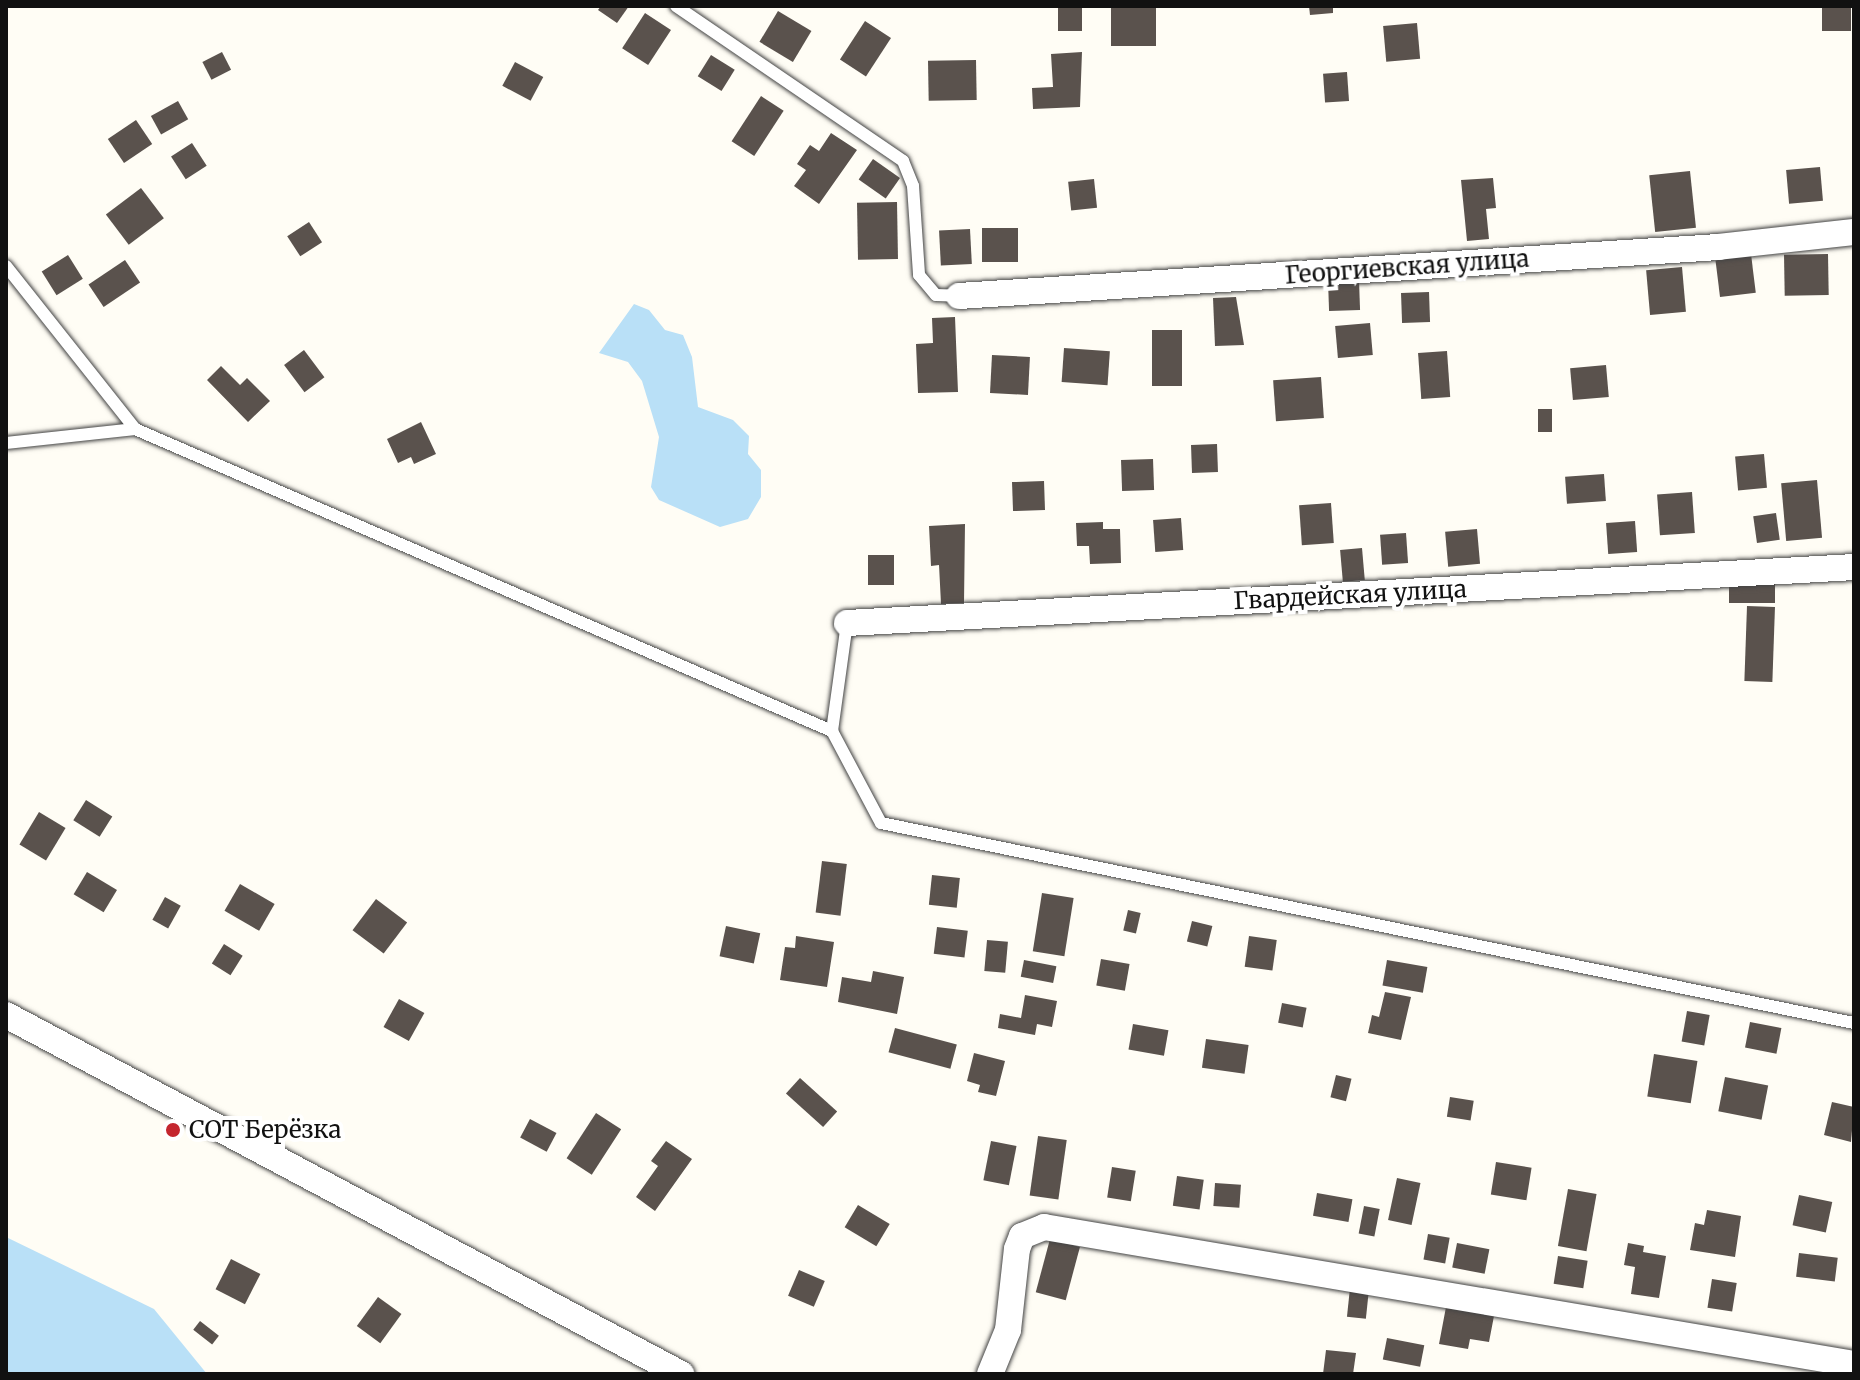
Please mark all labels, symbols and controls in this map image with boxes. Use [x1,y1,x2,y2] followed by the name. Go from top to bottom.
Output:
[1284,244,1530,290] street label: Георгиевская улица
[1233,575,1467,615] street label: Гвардейская улица
[189,1116,341,1144] place label: СОТ Берёзка
[164,1121,182,1139] marker: СОТ Берёзка

